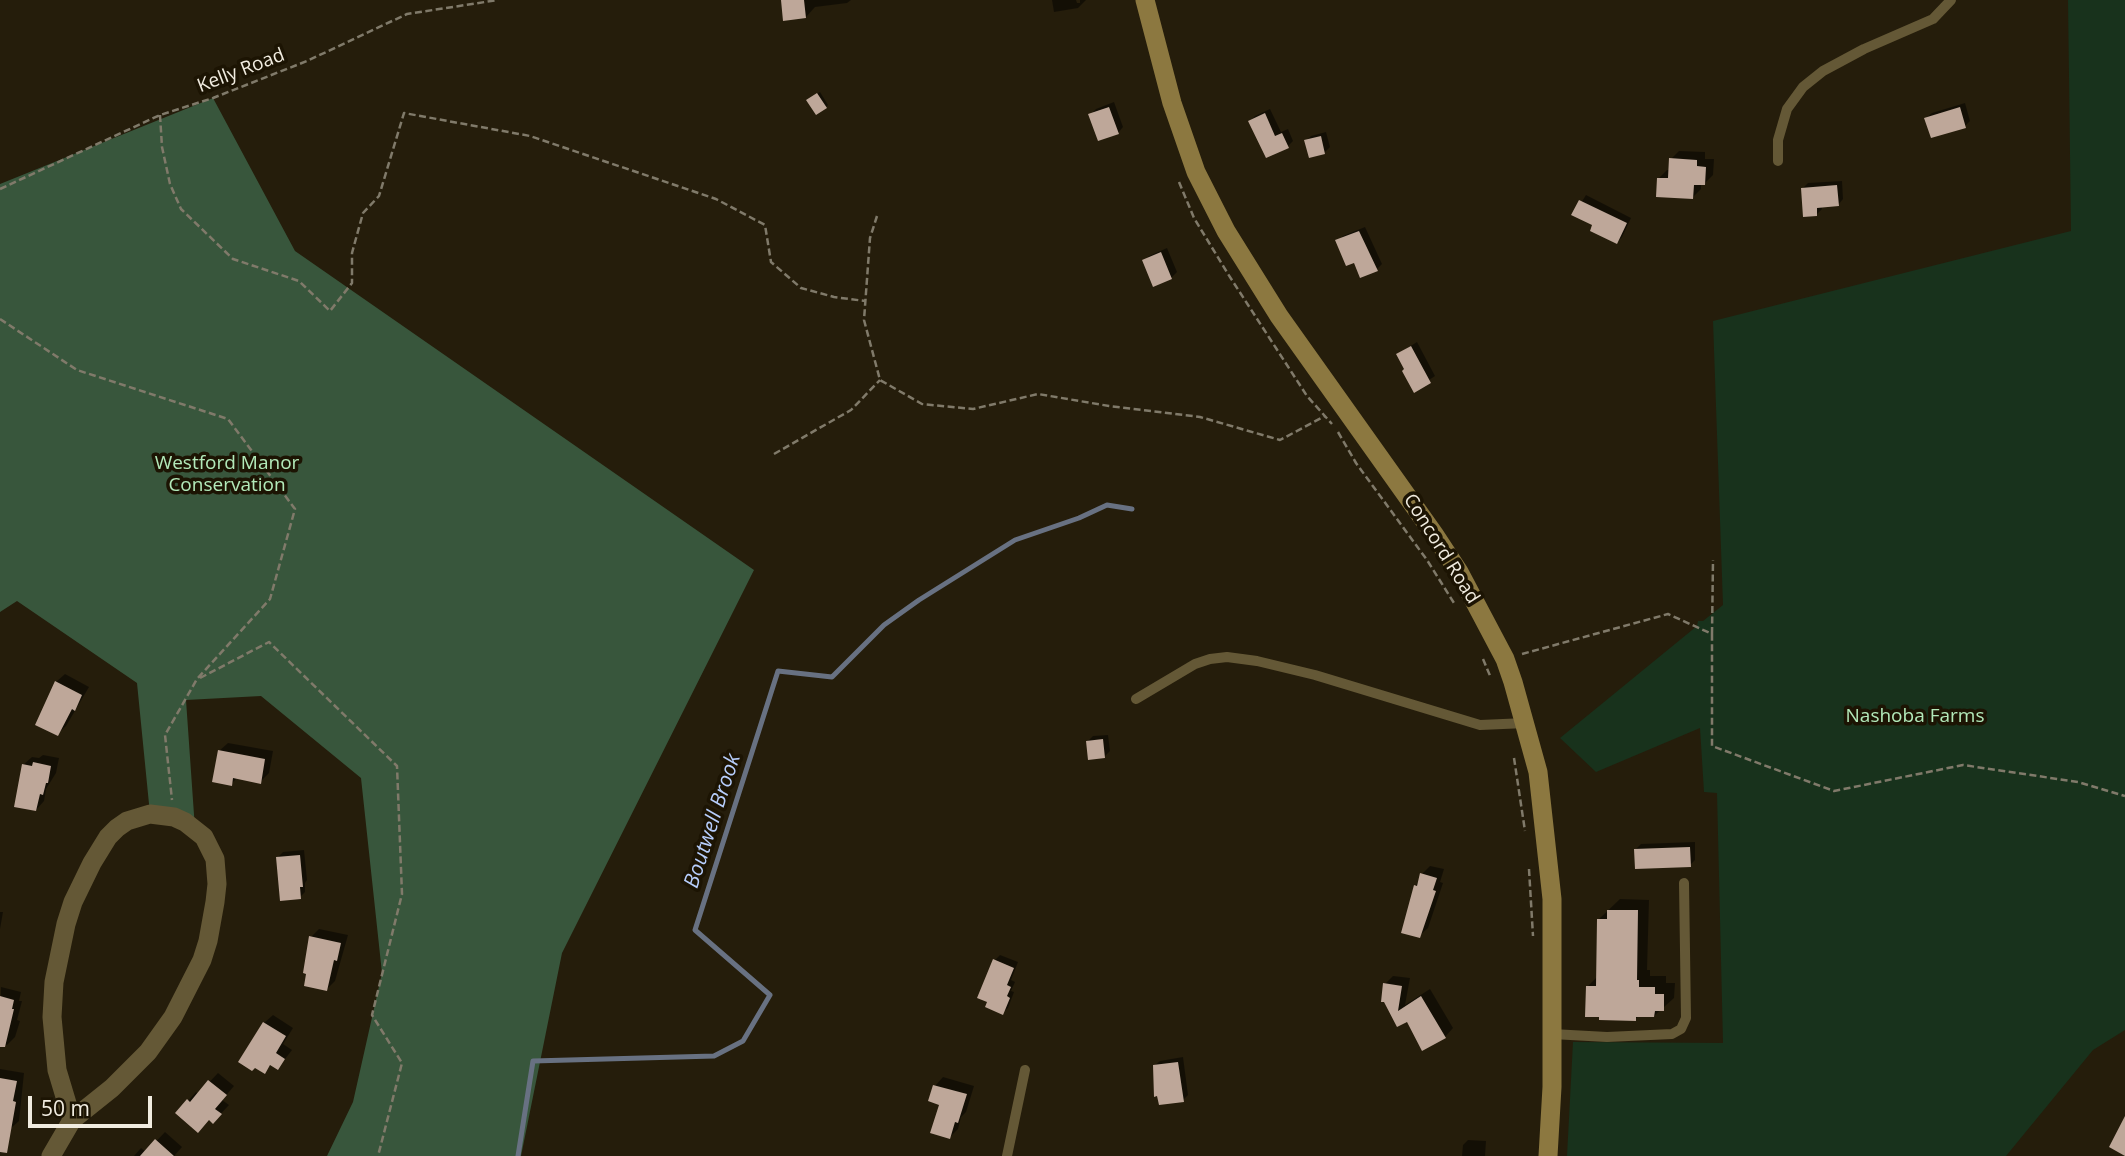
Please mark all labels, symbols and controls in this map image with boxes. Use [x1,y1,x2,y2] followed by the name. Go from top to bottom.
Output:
[194,44,288,98] street label: Kelly Road
[155,453,299,497] park label: Westford Manor Conservation
[1398,490,1484,608] street label: Concord Road
[1846,706,1984,728] park label: Nashoba Farms
[679,751,747,891] water label: Boutwell Brook
[32,1082,156,1126] scale bar
[41,1094,90,1122] text: 50 m

